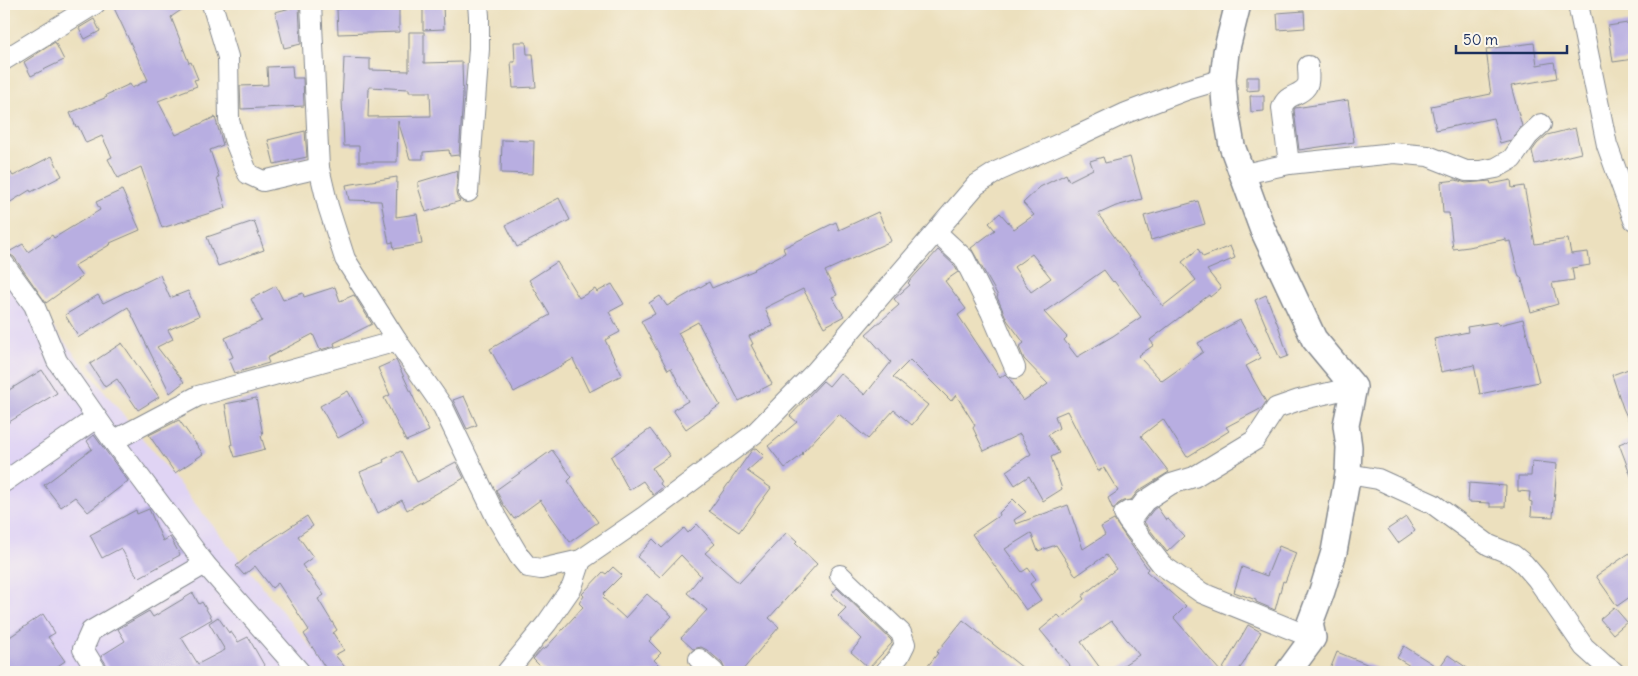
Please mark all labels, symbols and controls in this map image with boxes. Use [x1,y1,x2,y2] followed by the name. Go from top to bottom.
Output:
[1456,22,1567,54] scale bar
[1463,30,1498,49] text: 50 m

